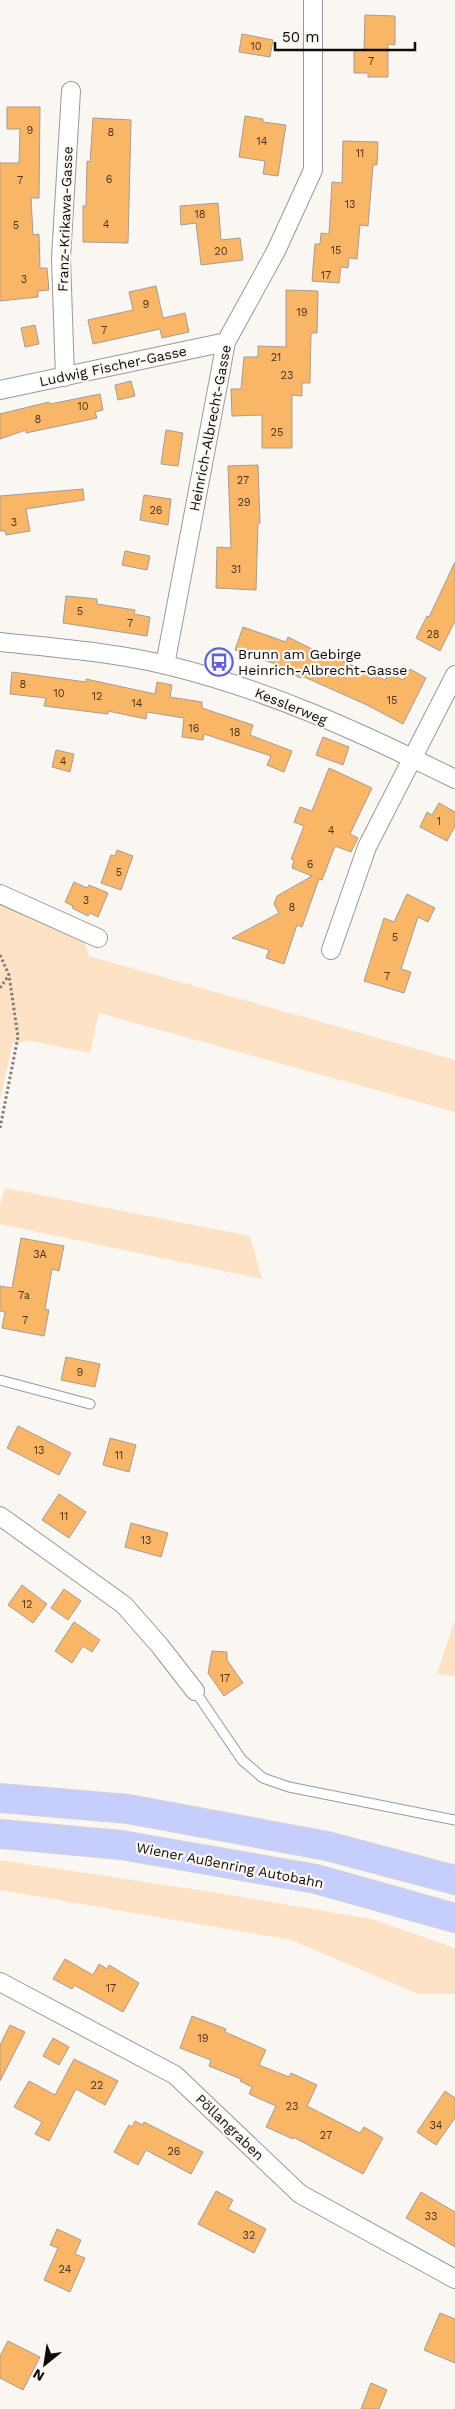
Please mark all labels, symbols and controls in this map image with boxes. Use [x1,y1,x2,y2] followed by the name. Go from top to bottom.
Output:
[275,20,415,52] scale bar
[282,28,319,46] text: 50 m
[250,40,262,53] house number: 10
[368,55,374,68] house number: 7
[27,124,34,137] house number: 9
[108,126,115,139] house number: 8
[256,135,268,148] house number: 14
[54,146,76,292] street label: Franz-Krikawa-Gasse
[356,147,364,160] house number: 11
[106,173,113,186] house number: 6
[17,174,23,187] house number: 7
[345,198,355,211] house number: 13
[194,208,206,221] house number: 18
[103,218,110,231] house number: 4
[13,219,19,232] house number: 5
[331,244,341,257] house number: 15
[214,245,228,258] house number: 20
[321,269,331,282] house number: 17
[21,273,27,286] house number: 3
[143,298,150,311] house number: 9
[296,306,308,319] house number: 19
[101,324,107,337] house number: 7
[38,343,188,389] street label: Ludwig Fischer-Gasse
[186,343,234,513] street label: Heinrich-Albrecht-Gasse
[271,351,281,364] house number: 21
[281,369,293,382] house number: 23
[77,400,89,413] house number: 10
[35,413,42,426] house number: 8
[271,426,283,439] house number: 25
[237,474,249,487] house number: 27
[237,496,251,509] house number: 29
[149,504,163,517] house number: 26
[11,516,17,529] house number: 3
[231,563,241,576] house number: 31
[77,605,83,618] house number: 5
[127,617,133,630] house number: 7
[426,628,440,641] house number: 28
[238,646,407,678] place label: Brunn am Gebirge Heinrich-Albrecht-Gasse
[204,647,234,677] bus stop icon: Brunn am Gebirge Heinrich-Albrecht-Gasse
[20,678,27,691] house number: 8
[253,684,330,728] street label: Kesslerweg
[53,687,65,700] house number: 10
[92,690,102,703] house number: 12
[387,694,397,707] house number: 15
[131,697,143,710] house number: 14
[189,722,200,735] house number: 16
[229,726,241,739] house number: 18
[60,755,67,768] house number: 4
[437,815,441,828] house number: 1
[328,824,335,837] house number: 4
[307,858,314,871] house number: 6
[116,866,122,879] house number: 5
[83,894,89,907] house number: 3
[289,901,296,914] house number: 8
[392,931,398,944] house number: 5
[384,970,390,983] house number: 7
[33,1248,47,1261] house number: 3A
[18,1289,30,1302] house number: 7a
[22,1314,28,1327] house number: 7
[77,1366,84,1379] house number: 9
[34,1444,44,1457] house number: 13
[115,1449,123,1462] house number: 11
[60,1510,68,1523] house number: 11
[141,1534,151,1547] house number: 13
[22,1598,32,1611] house number: 12
[220,1672,230,1685] house number: 17
[135,1839,325,1891] street label: Wiener Außenring Autobahn
[106,1982,116,1995] house number: 17
[197,2032,209,2045] house number: 19
[91,2079,103,2092] house number: 22
[193,2091,267,2163] street label: Pöllangraben
[286,2100,298,2113] house number: 23
[429,2119,443,2132] house number: 34
[320,2129,332,2142] house number: 27
[167,2145,181,2158] house number: 26
[425,2210,437,2223] house number: 33
[243,2229,255,2242] house number: 32
[59,2263,72,2276] house number: 24
[20,2339,70,2389] north arrow
[30,2366,47,2385] text: N

